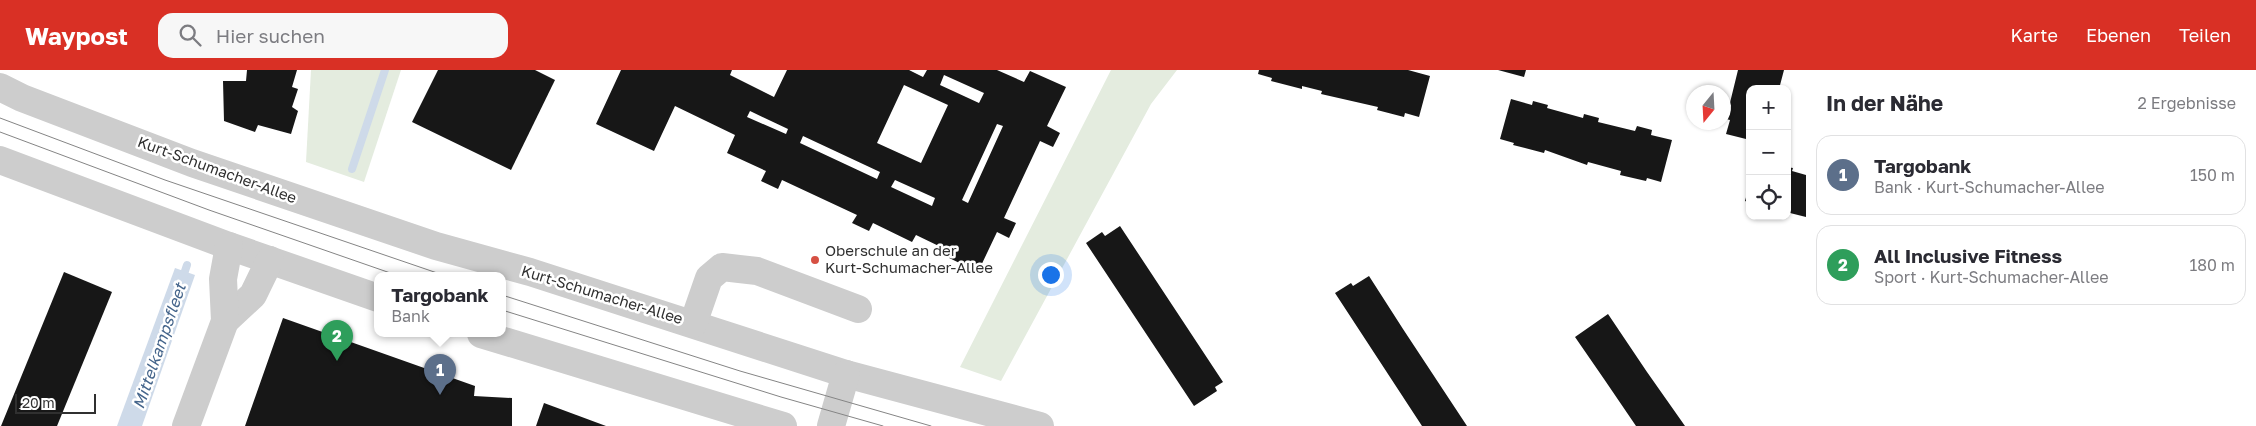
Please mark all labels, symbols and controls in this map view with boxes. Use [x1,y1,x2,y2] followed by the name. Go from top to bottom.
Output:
[158,13,508,58] search box
[25,21,128,50] text: Waypost
[176,21,204,49] icon: search
[216,24,325,47] text: Hier suchen
[2011,24,2058,46] text: Karte
[2086,24,2151,46] text: Ebenen
[2179,24,2231,46] text: Teilen
[1686,85,1731,130] north arrow
[1746,85,1791,220] map controls
[1746,85,1791,130] button: +
[1826,90,1943,116] text: In der Nähe
[2138,93,2236,113] text: 2 Ergebnisse
[1746,130,1791,175] button: −
[135,132,300,206] street label: Kurt-Schumacher-Allee
[1874,154,1971,177] text: Targobank
[1839,165,1847,185] text: 1
[2190,165,2235,185] text: 150 m
[1746,175,1791,220] button: locate
[1874,177,2104,197] text: Bank · Kurt-Schumacher-Allee
[825,241,993,276] place label: Oberschule an der Kurt-Schumacher-Allee
[1874,244,2062,267] text: All Inclusive Fitness
[809,254,821,266] marker: Oberschule an der Kurt-Schumacher-Allee
[1838,255,1848,275] text: 2
[2189,255,2235,275] text: 180 m
[519,261,685,327] street label: Kurt-Schumacher-Allee
[1038,262,1064,288] your location
[1874,267,2108,287] text: Sport · Kurt-Schumacher-Allee
[374,272,506,337] popup
[128,279,190,411] water label: Mittelkampsfleet
[391,283,489,306] text: Targobank
[391,306,430,326] text: Bank
[321,320,353,361] pin: 2
[424,354,456,395] pin: 1
[15,391,96,414] scale bar
[22,394,55,411] text: 20 m

